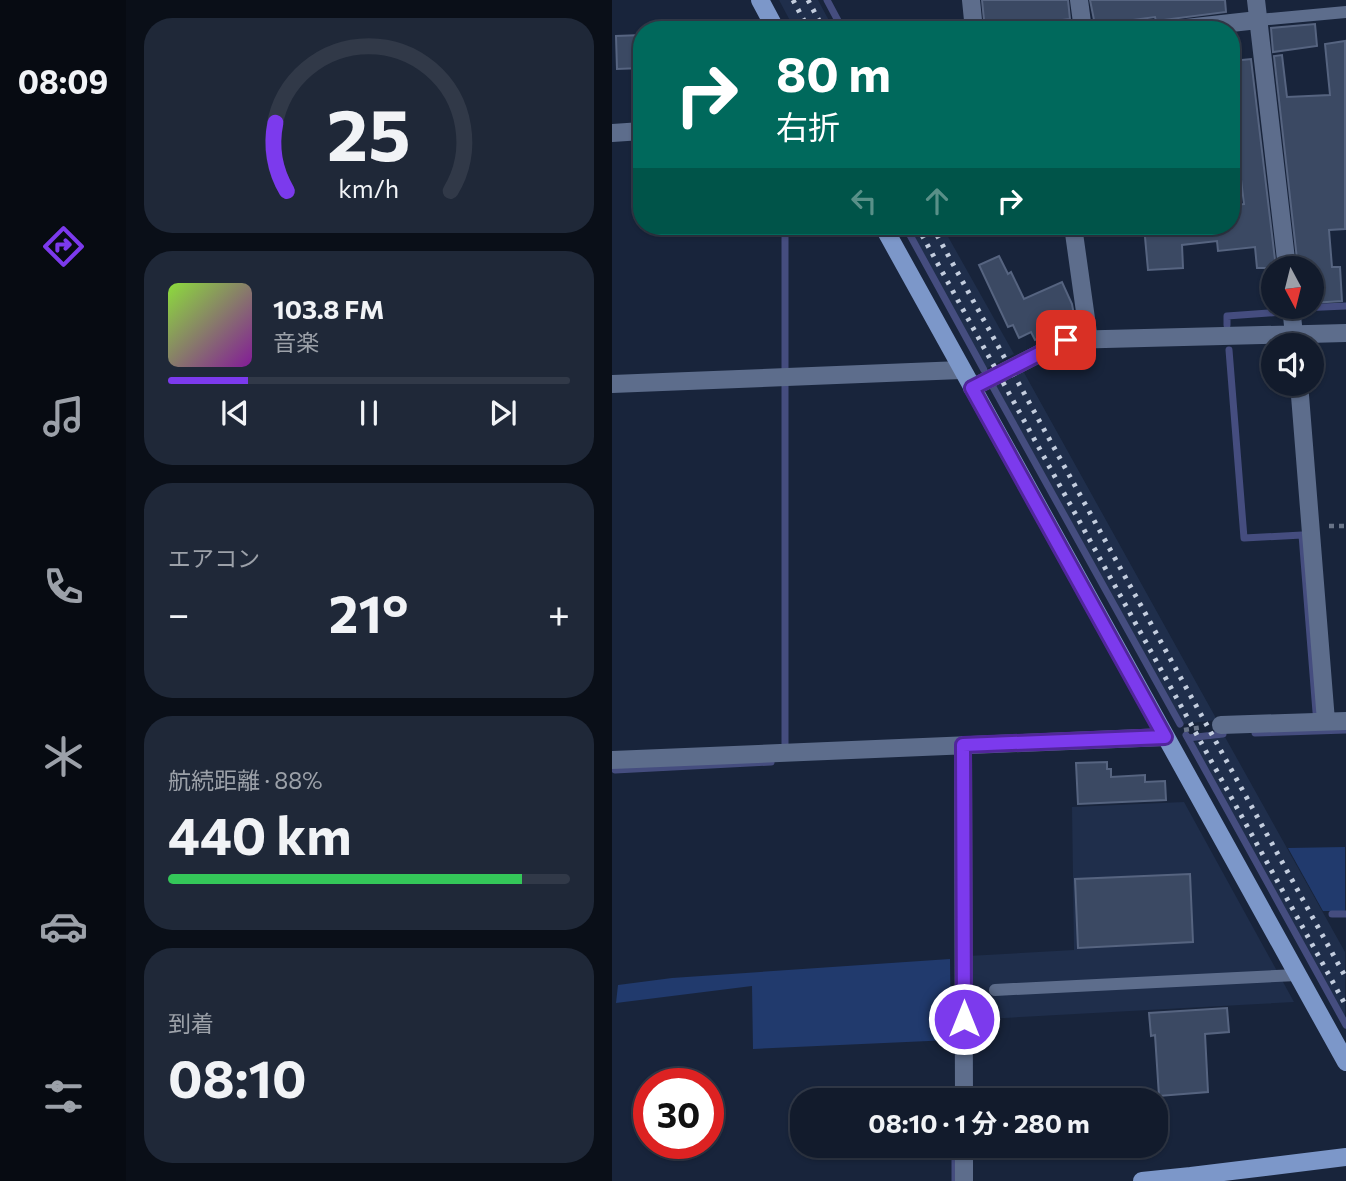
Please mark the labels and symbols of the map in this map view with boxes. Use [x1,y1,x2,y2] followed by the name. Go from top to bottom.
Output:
[1261,256,1324,318] north arrow
[1036,310,1096,370] pin
[927,982,1001,1056] position arrow
[633,1068,724,1159] speed limit sign: 30

